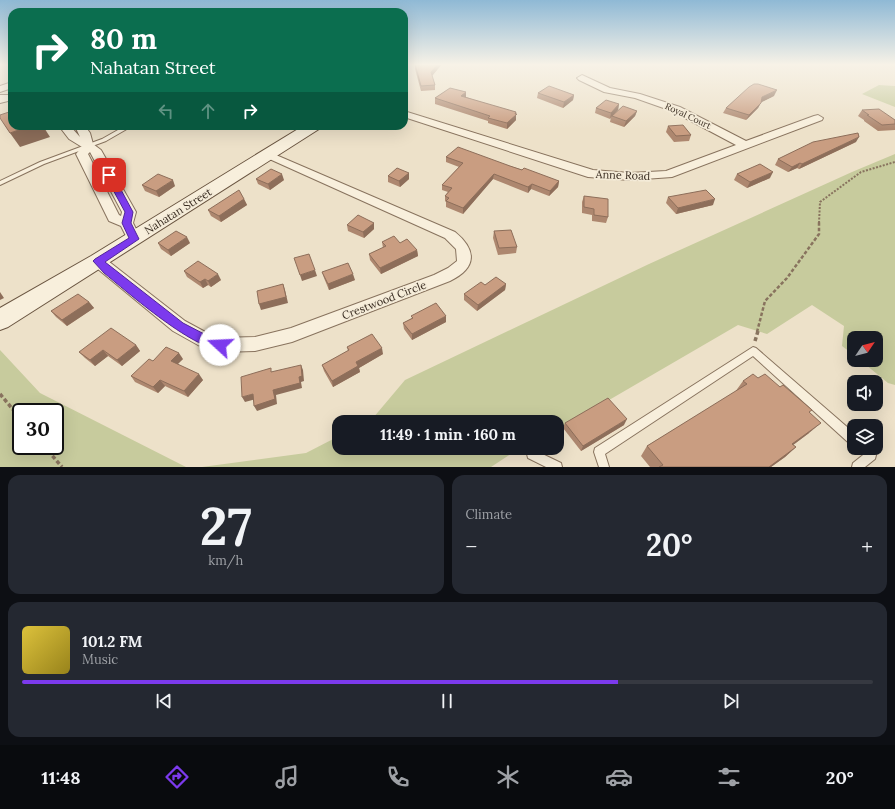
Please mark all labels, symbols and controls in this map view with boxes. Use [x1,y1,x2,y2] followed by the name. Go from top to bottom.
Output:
[90,21,157,57] text: 80 m
[24,24,76,76] icon: right
[90,56,216,79] text: Nahatan Street
[155,100,177,122] icon: left
[197,100,219,122] icon: ahead
[239,100,261,122] icon: right
[664,100,713,131] street label: Royal Court
[92,158,126,192] pin
[98,164,120,186] icon: arrive
[594,167,651,183] street label: Anne Road
[142,184,215,237] street label: Nahatan Street
[340,277,428,323] street label: Crestwood Circle
[199,324,241,366] position arrow
[847,331,883,367] north arrow
[847,331,883,455] map controls
[847,375,883,411] button: sound
[12,403,64,455] speed limit sign: 30
[847,419,883,455] button: layers
[380,425,516,444] text: 11:49 · 1 min · 160 m
[200,493,252,559] text: 27
[466,506,512,523] text: Climate
[646,526,693,564] text: 20°
[466,532,477,560] text: −
[861,532,873,560] text: +
[208,552,243,569] text: km/h
[82,632,142,651] text: 101.2 FM
[82,651,118,668] text: Music
[153,690,175,712] icon: previous
[436,690,458,712] icon: pause
[720,690,742,712] icon: next
[163,763,191,791] icon: directions
[273,763,301,791] icon: music
[384,763,412,791] icon: phone
[494,763,522,791] icon: climate
[605,763,633,791] icon: car
[715,763,743,791] icon: filters
[41,766,81,789] text: 11:48
[826,766,854,789] text: 20°

